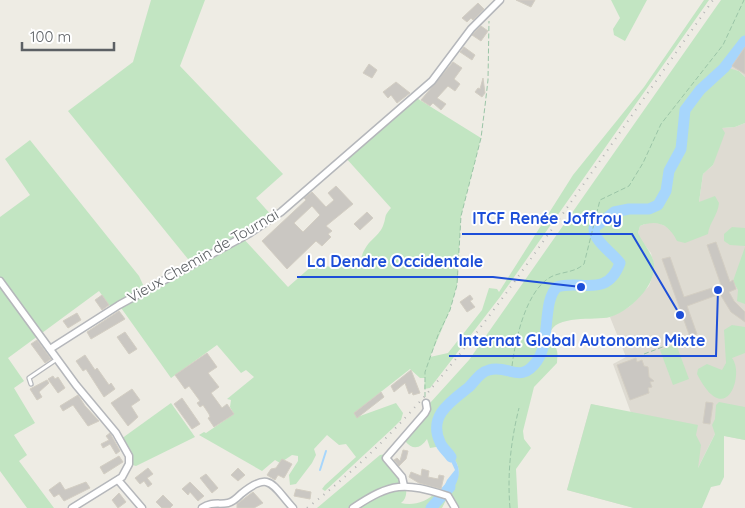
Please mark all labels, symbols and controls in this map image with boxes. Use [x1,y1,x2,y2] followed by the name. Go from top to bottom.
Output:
[22,20,115,52] scale bar
[30,27,71,46] text: 100 m
[462,203,632,234] callout: ITCF Renée Joffroy
[124,205,282,307] street label: Vieux Chemin de Tournai
[472,208,622,228] text: ITCF Renée Joffroy
[297,246,493,277] callout: La Dendre Occidentale
[307,251,483,271] text: La Dendre Occidentale
[449,325,716,356] callout: Internat Global Autonome Mixte
[458,330,706,350] text: Internat Global Autonome Mixte

